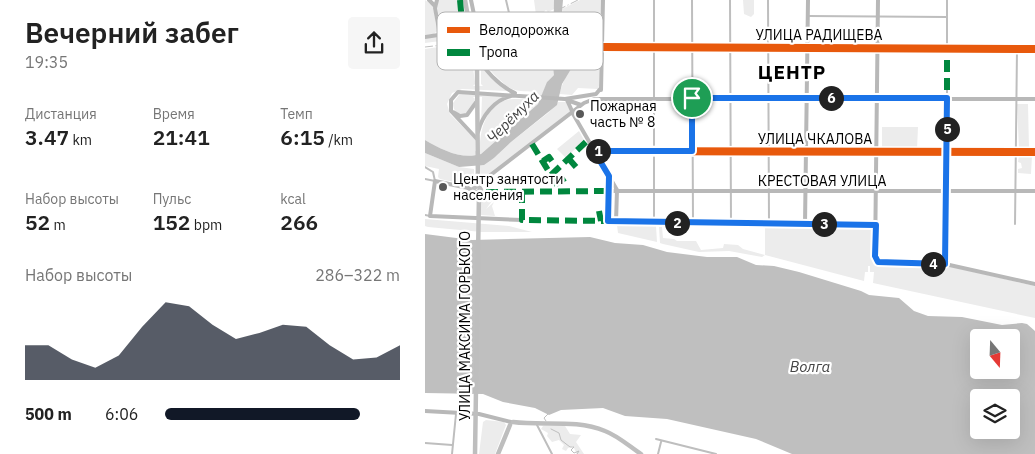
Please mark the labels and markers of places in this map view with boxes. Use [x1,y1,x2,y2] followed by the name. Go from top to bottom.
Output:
[671,77,713,119] pin
[819,86,843,110] pin: 6
[590,97,657,131] place label: Пожарная часть № 8
[574,108,586,120] marker: Пожарная часть № 8
[935,116,959,142] pin: 5
[585,138,611,164] pin: 1
[453,170,563,204] place label: Центр занятости населения
[437,181,449,193] marker: Центр занятости населения
[665,210,689,236] pin: 2
[811,212,837,236] pin: 3
[921,252,945,276] pin: 4

